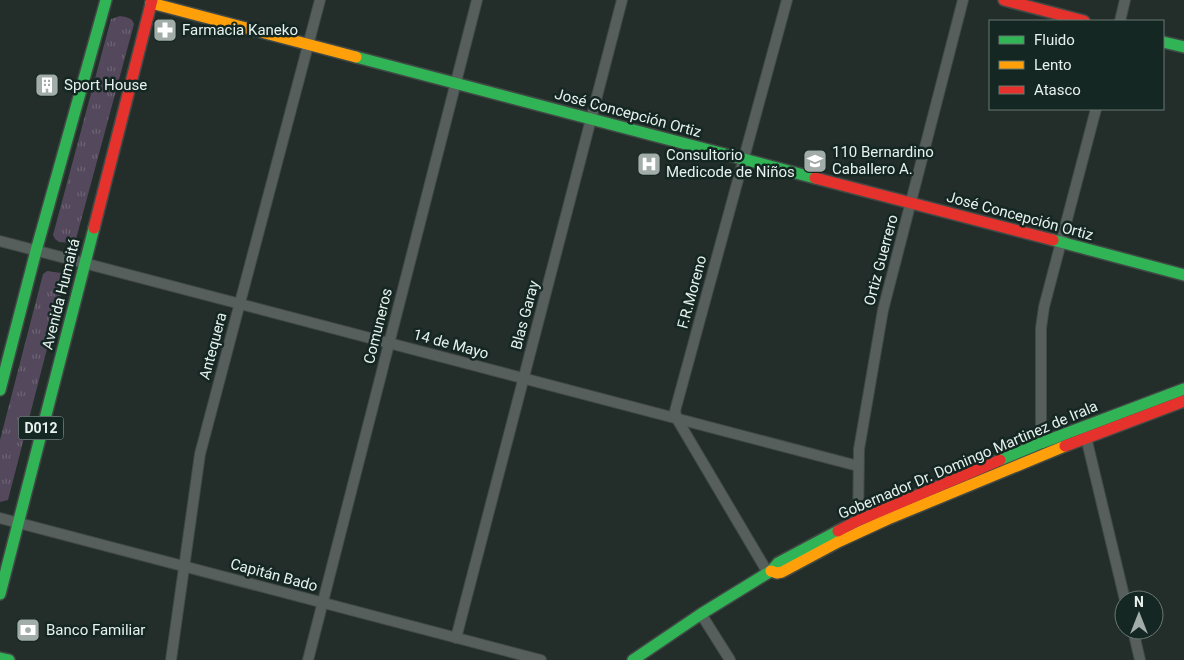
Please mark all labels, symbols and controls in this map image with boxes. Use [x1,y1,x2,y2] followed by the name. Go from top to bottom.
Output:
[152,17,178,43] pharmacy icon: Farmacia Kaneko
[989,20,1164,110] legend
[182,21,298,39] place label: Farmacia Kaneko
[1034,31,1075,49] text: Fluido
[1034,56,1072,74] text: Lento
[34,72,60,98] building icon: Sport House
[64,76,147,94] place label: Sport House
[1034,81,1081,99] text: Atasco
[553,85,703,141] street label: José Concepción Ortiz
[832,143,934,178] place label: 110 Bernardino Caballero A.
[666,146,795,181] place label: Consultorio Medicode de Niños
[802,148,828,174] school or university icon: 110 Bernardino Caballero A.
[636,151,662,177] hospital icon: Consultorio Medicode de Niños
[945,188,1095,244] street label: José Concepción Ortiz
[860,213,902,307] street label: Ortiz Guerrero
[39,237,83,351] street label: Avenida Humaitá
[674,253,710,331] street label: F.R.Moreno
[507,278,543,352] street label: Blas Garay
[360,286,396,366] street label: Comuneros
[195,311,231,381] street label: Antequera
[411,325,491,363] street label: 14 de Mayo
[836,397,1100,523] street label: Gobernador Dr. Domingo Martinez de Irala
[18,416,64,439] road number: D012
[228,555,320,595] street label: Capitán Bado
[1114,590,1164,640] north arrow
[1134,594,1144,610] text: N
[15,617,41,643] bank icon: Banco Familiar
[46,621,145,639] place label: Banco Familiar

